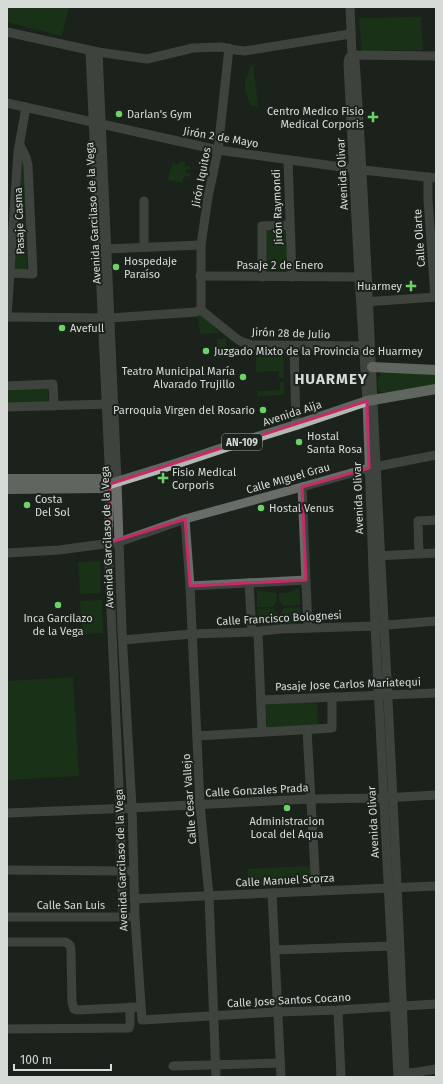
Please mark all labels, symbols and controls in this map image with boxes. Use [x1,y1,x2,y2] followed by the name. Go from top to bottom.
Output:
[267,105,364,131] place label: Centro Medico Fisio Medical Corporis
[127,108,192,121] place label: Darlan's Gym
[114,109,124,119] marker: Darlan's Gym
[367,111,379,123] marker: Centro Medico Fisio Medical Corporis
[182,124,260,151] street label: Jirón 2 de Mayo
[334,137,351,210] street label: Avenida Olivar
[83,142,104,284] street label: Avenida Garcilaso de la Vega
[189,146,214,208] street label: Jirón Iquitos
[270,169,285,245] street label: Jirón Raymondi
[12,187,27,255] street label: Pasaje Casma
[411,209,428,267] street label: Calle Olarte
[124,255,177,281] place label: Hospedaje Paraíso
[237,259,323,272] street label: Pasaje 2 de Enero
[111,262,121,272] marker: Hospedaje Paraíso
[357,280,403,293] place label: Huarmey
[405,280,417,292] marker: Huarmey
[70,322,104,335] place label: Avefull
[57,323,67,333] marker: Avefull
[251,326,330,341] street label: Jirón 28 de Julio
[214,345,423,358] place label: Juzgado Mixto de la Provincia de Huarmey
[201,346,211,356] marker: Juzgado Mixto de la Provincia de Huarmey
[122,365,235,391] place label: Teatro Municipal María Alvarado Trujillo
[294,370,368,388] district label: HUARMEY
[238,372,248,382] marker: Teatro Municipal María Alvarado Trujillo
[261,398,323,429] street label: Avenida Aija
[113,404,255,417] place label: Parroquia Virgen del Rosario
[258,405,268,415] marker: Parroquia Virgen del Rosario
[307,430,362,456] place label: Hostal Santa Rosa
[222,434,262,450] road number: AN-109
[294,437,304,447] marker: Hostal Santa Rosa
[245,460,331,497] street label: Calle MIguel Grau
[351,461,366,534] street label: Avenida Olivar
[99,466,116,608] street label: Avenida Garcilaso de la Vega
[172,466,236,492] place label: Fisio Medical Corporis
[157,472,169,484] marker: Fisio Medical Corporis
[35,493,70,519] place label: Costa Del Sol
[22,500,32,510] marker: Costa Del Sol
[269,502,334,515] place label: Hostal Venus
[256,503,266,513] marker: Hostal Venus
[53,600,63,610] marker: Inca Garcilazo de la Vega
[216,609,342,628] street label: Calle Francisco Bolognesi
[23,612,93,638] place label: Inca Garcilazo de la Vega
[275,675,421,694] street label: Pasaje Jose Carlos Mariatequi
[180,753,199,845] street label: Calle Cesar Vallejo
[205,781,309,800] street label: Calle Gonzales Prada
[365,785,382,858] street label: Avenida Olivar
[113,789,130,931] street label: Avenida Garcilaso de la Vega
[282,803,292,813] marker: Administracion Local del Aqua
[249,815,325,841] place label: Administracion Local del Aqua
[235,871,335,890] street label: Calle Manuel Scorza
[37,899,105,912] street label: Calle San Luis
[227,991,351,1010] street label: Calle Jose Santos Cocano
[14,1046,111,1072] scale bar
[20,1053,52,1067] text: 100 m

